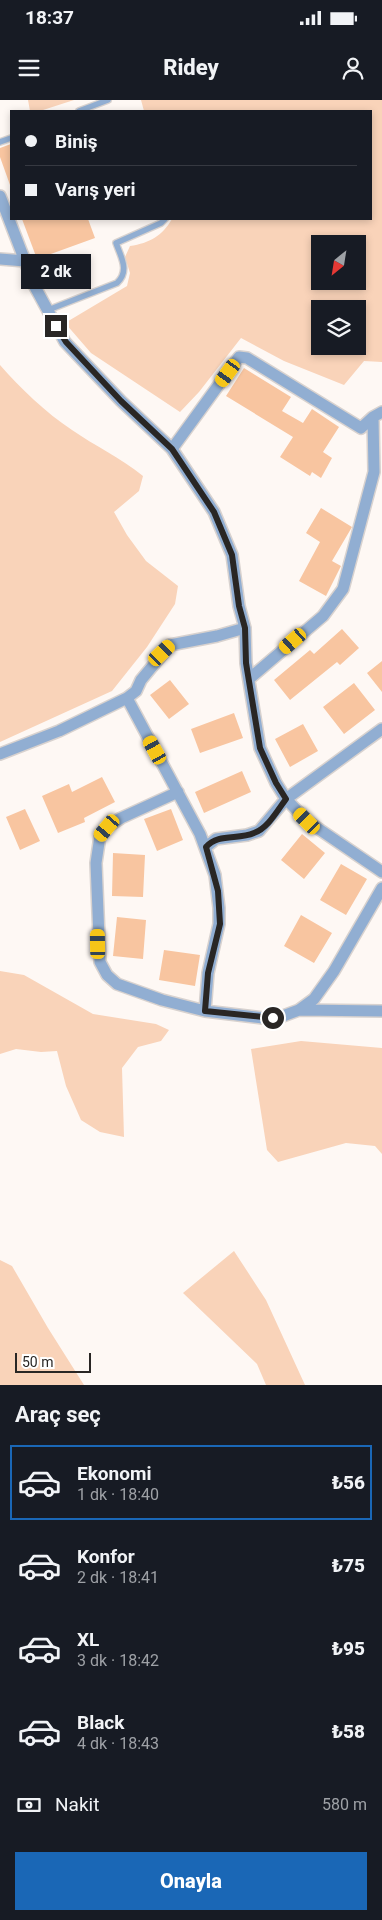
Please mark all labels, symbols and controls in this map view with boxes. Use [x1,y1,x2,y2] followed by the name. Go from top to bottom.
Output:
[25,6,74,29] text: 18:37
[15,54,43,82] icon: menu
[339,54,367,82] icon: person
[163,55,219,80] text: Ridey
[55,130,98,153] text: Biniş
[55,178,135,201] text: Varış yeri
[311,235,366,290] north arrow
[311,235,366,355] map controls
[21,254,91,288] callout: 2 dk
[41,262,71,281] text: 2 dk
[311,300,366,355] button: layers
[45,315,67,337] route end
[213,356,242,390] car
[276,625,309,657] car
[145,637,178,669] car
[141,733,168,767] car
[291,805,322,837] car
[91,812,122,844] car
[90,929,105,959] car
[262,1007,284,1029] route start
[15,1350,91,1373] scale bar
[22,1354,54,1370] text: 50 m
[15,1402,101,1427] text: Araç seç
[17,1460,62,1505] icon: car
[77,1462,151,1485] text: Ekonomi
[332,1471,365,1494] text: ₺56
[77,1485,159,1504] text: 1 dk · 18:40
[17,1543,62,1588] icon: car
[77,1545,135,1568] text: Konfor
[332,1554,365,1577] text: ₺75
[77,1568,159,1587] text: 2 dk · 18:41
[17,1626,62,1671] icon: car
[77,1628,99,1651] text: XL
[332,1637,365,1660] text: ₺95
[77,1651,159,1670] text: 3 dk · 18:42
[17,1709,62,1754] icon: car
[77,1711,124,1734] text: Black
[332,1720,365,1743] text: ₺58
[77,1734,159,1753] text: 4 dk · 18:43
[15,1791,43,1819] icon: cash
[55,1793,99,1816] text: Nakit
[322,1795,367,1814] text: 580 m
[15,1852,367,1910] button: Onayla

